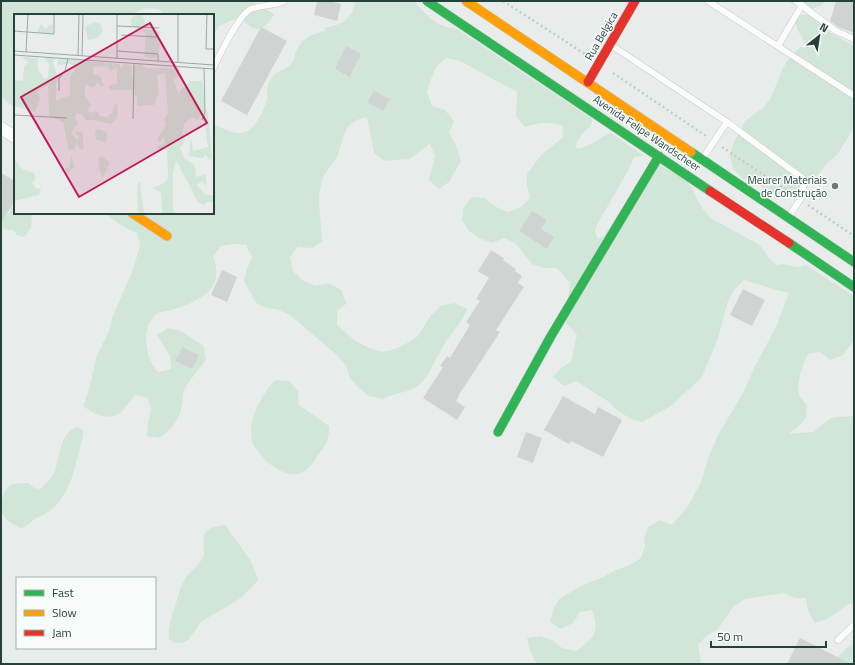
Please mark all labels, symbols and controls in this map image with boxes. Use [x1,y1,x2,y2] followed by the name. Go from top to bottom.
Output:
[581,8,622,63] street label: Rua Belgica
[14,14,214,214] inset map
[799,16,839,56] north arrow
[817,19,831,36] text: N
[590,91,704,175] street label: Avenida Felipe Wandscheer
[748,172,827,201] place label: Meurer Materiais de Construção
[830,181,840,191] marker: Meurer Materiais de Construção
[16,577,156,649] legend
[52,583,75,602] text: Fast
[52,603,77,622] text: Slow
[52,623,72,642] text: Jam
[711,623,826,649] scale bar
[717,627,743,646] text: 50 m

